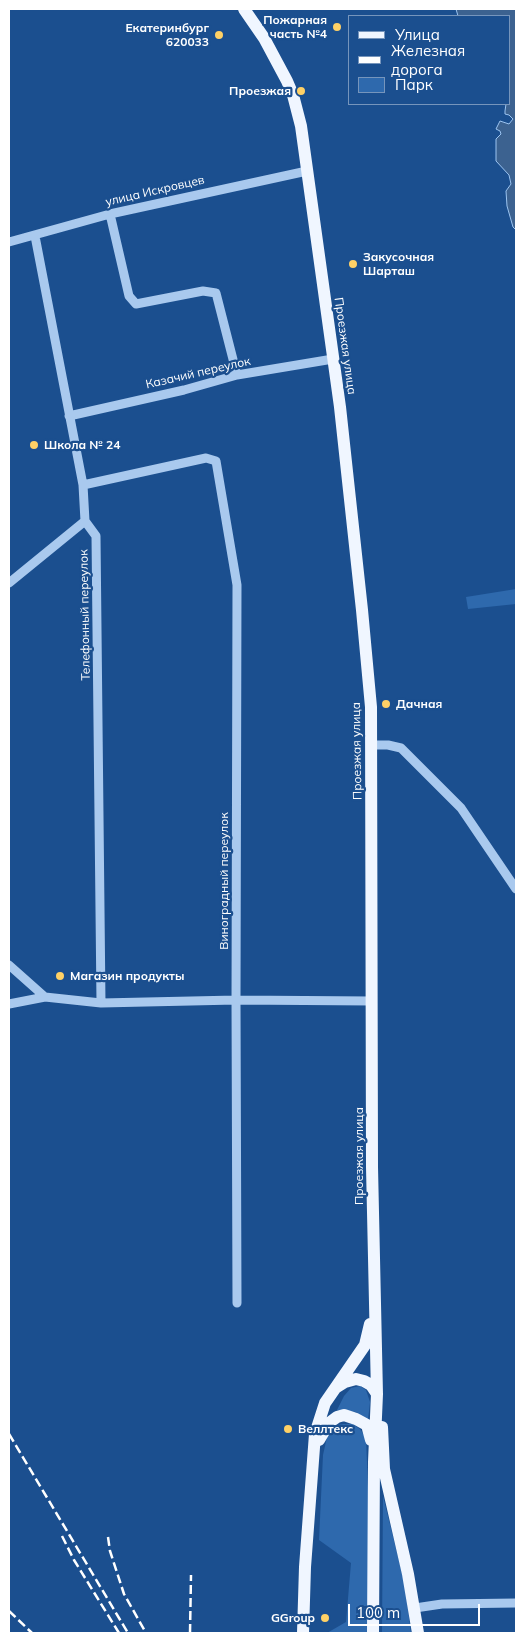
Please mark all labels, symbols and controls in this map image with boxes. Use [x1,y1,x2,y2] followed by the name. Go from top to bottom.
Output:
[263,13,327,41] place label: Пожарная часть №4
[348,15,510,105] legend
[125,21,209,49] place label: Екатеринбург 620033
[331,21,343,33] marker: Пожарная часть №4
[395,25,440,44] text: Улица
[213,29,225,41] marker: Екатеринбург 620033
[391,41,465,79] text: Железная дорога
[395,75,433,94] text: Парк
[229,84,291,98] place label: Проезжая
[295,85,307,97] marker: Проезжая
[104,173,206,209] street label: улица Искровцев
[363,250,434,278] place label: Закусочная Шарташ
[347,258,359,270] marker: Закусочная Шарташ
[331,297,359,395] street label: Проезжая улица
[144,354,252,392] street label: Казачий переулок
[44,438,120,452] place label: Школа № 24
[28,439,40,451] marker: Школа № 24
[77,549,93,681] street label: Телефонный переулок
[396,697,442,711] place label: Дачная
[380,698,392,710] marker: Дачная
[349,702,365,800] street label: Проезжая улица
[217,812,231,950] street label: Виноградный переулок
[70,969,184,983] place label: Магазин продукты
[54,970,66,982] marker: Магазин продукты
[352,1107,366,1205] street label: Проезжая улица
[298,1422,353,1436] place label: Веллтекс
[282,1423,294,1435] marker: Веллтекс
[350,1594,482,1626] scale bar
[356,1603,400,1622] text: 100 m
[271,1611,315,1625] place label: GGroup
[319,1612,331,1624] marker: GGroup

